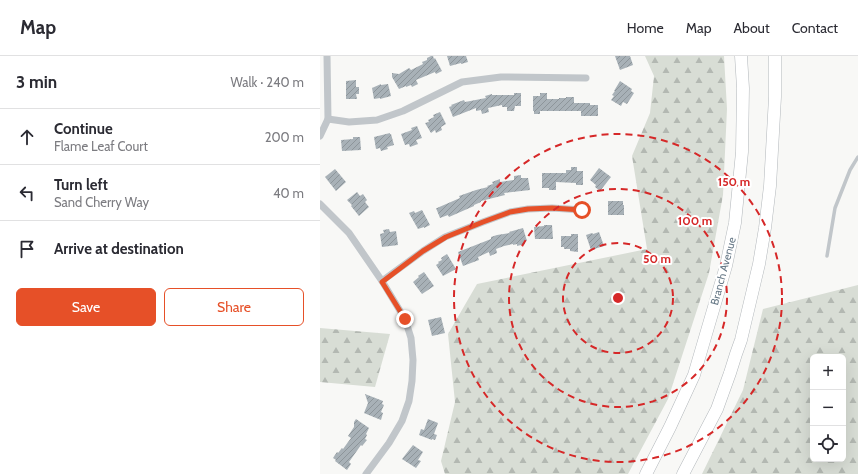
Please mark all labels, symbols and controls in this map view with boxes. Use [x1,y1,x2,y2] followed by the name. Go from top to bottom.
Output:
[20,16,56,39] text: Map
[627,19,664,37] text: Home
[686,19,711,37] text: Map
[733,19,770,37] text: About
[792,19,838,37] text: Contact
[16,72,57,92] text: 3 min
[230,74,304,90] text: Walk · 240 m
[54,120,113,138] text: Continue
[16,126,38,148] icon: ahead
[265,129,304,145] text: 200 m
[54,138,148,154] text: Flame Leaf Court
[718,174,750,189] text: 150 m
[54,176,108,194] text: Turn left
[16,182,38,204] icon: left
[273,185,304,201] text: 40 m
[54,194,149,210] text: Sand Cherry Way
[573,201,591,219] route start
[678,213,712,228] text: 100 m
[707,235,739,306] street label: Branch Avenue
[16,238,38,260] icon: arrive
[54,240,184,258] text: Arrive at destination
[643,251,671,266] text: 50 m
[16,288,156,326] button: Save
[164,288,304,326] button: Share
[611,291,625,305] centre of rings
[396,310,414,328] route end
[810,354,846,462] map controls
[810,354,846,390] button: +
[810,390,846,426] button: −
[810,426,846,462] button: locate

